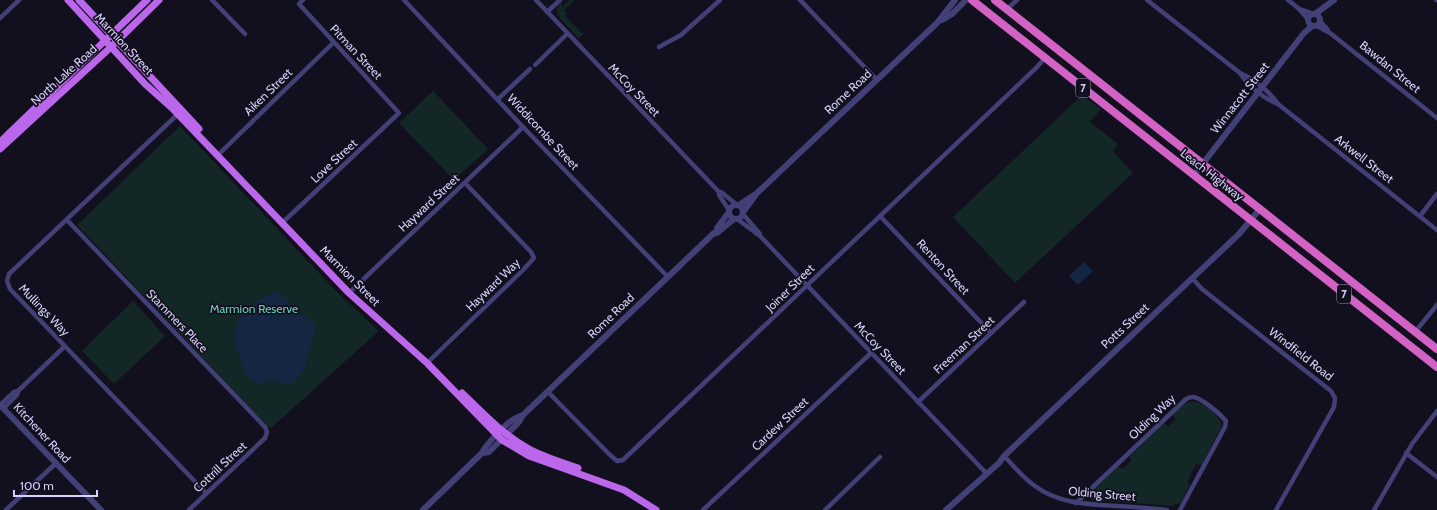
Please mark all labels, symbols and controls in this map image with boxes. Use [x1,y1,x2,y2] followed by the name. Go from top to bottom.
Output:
[92,10,157,78] street label: Marmion Street
[327,21,386,82] street label: Pitman Street
[1357,37,1424,96] street label: Bawdan Street
[28,41,100,108] street label: North Lake Road
[1207,59,1272,136] street label: Winnacott Street
[605,60,663,119] street label: McCoy Street
[240,65,295,118] street label: Aiken Street
[821,66,874,117] street label: Rome Road
[1076,79,1090,97] road number: 7
[504,91,582,173] street label: Widdicombe Street
[1332,131,1397,186] street label: Arkwell Street
[307,135,360,186] street label: Love Street
[1178,145,1247,204] street label: Leach Highway
[395,170,462,235] street label: Hayward Street
[914,236,973,298] street label: Renton Street
[317,242,384,309] street label: Marmion Street
[462,255,523,314] street label: Hayward Way
[761,261,817,315] street label: Joiner Street
[16,280,73,339] street label: Mullings Way
[1337,285,1351,303] road number: 7
[143,286,211,355] street label: Stammers Place
[584,290,637,342] street label: Rome Road
[1098,300,1152,352] street label: Potts Street
[210,301,298,316] park label: Marmion Reserve
[930,312,997,377] street label: Freeman Street
[851,318,909,377] street label: McCoy Street
[1266,324,1337,384] street label: Windfield Road
[1125,391,1178,443] street label: Olding Way
[748,394,811,454] street label: Cardew Street
[11,399,74,466] street label: Kitchener Road
[190,438,249,495] street label: Cottrill Street
[14,472,97,498] scale bar
[20,478,54,493] text: 100 m
[1068,483,1136,504] street label: Olding Street

